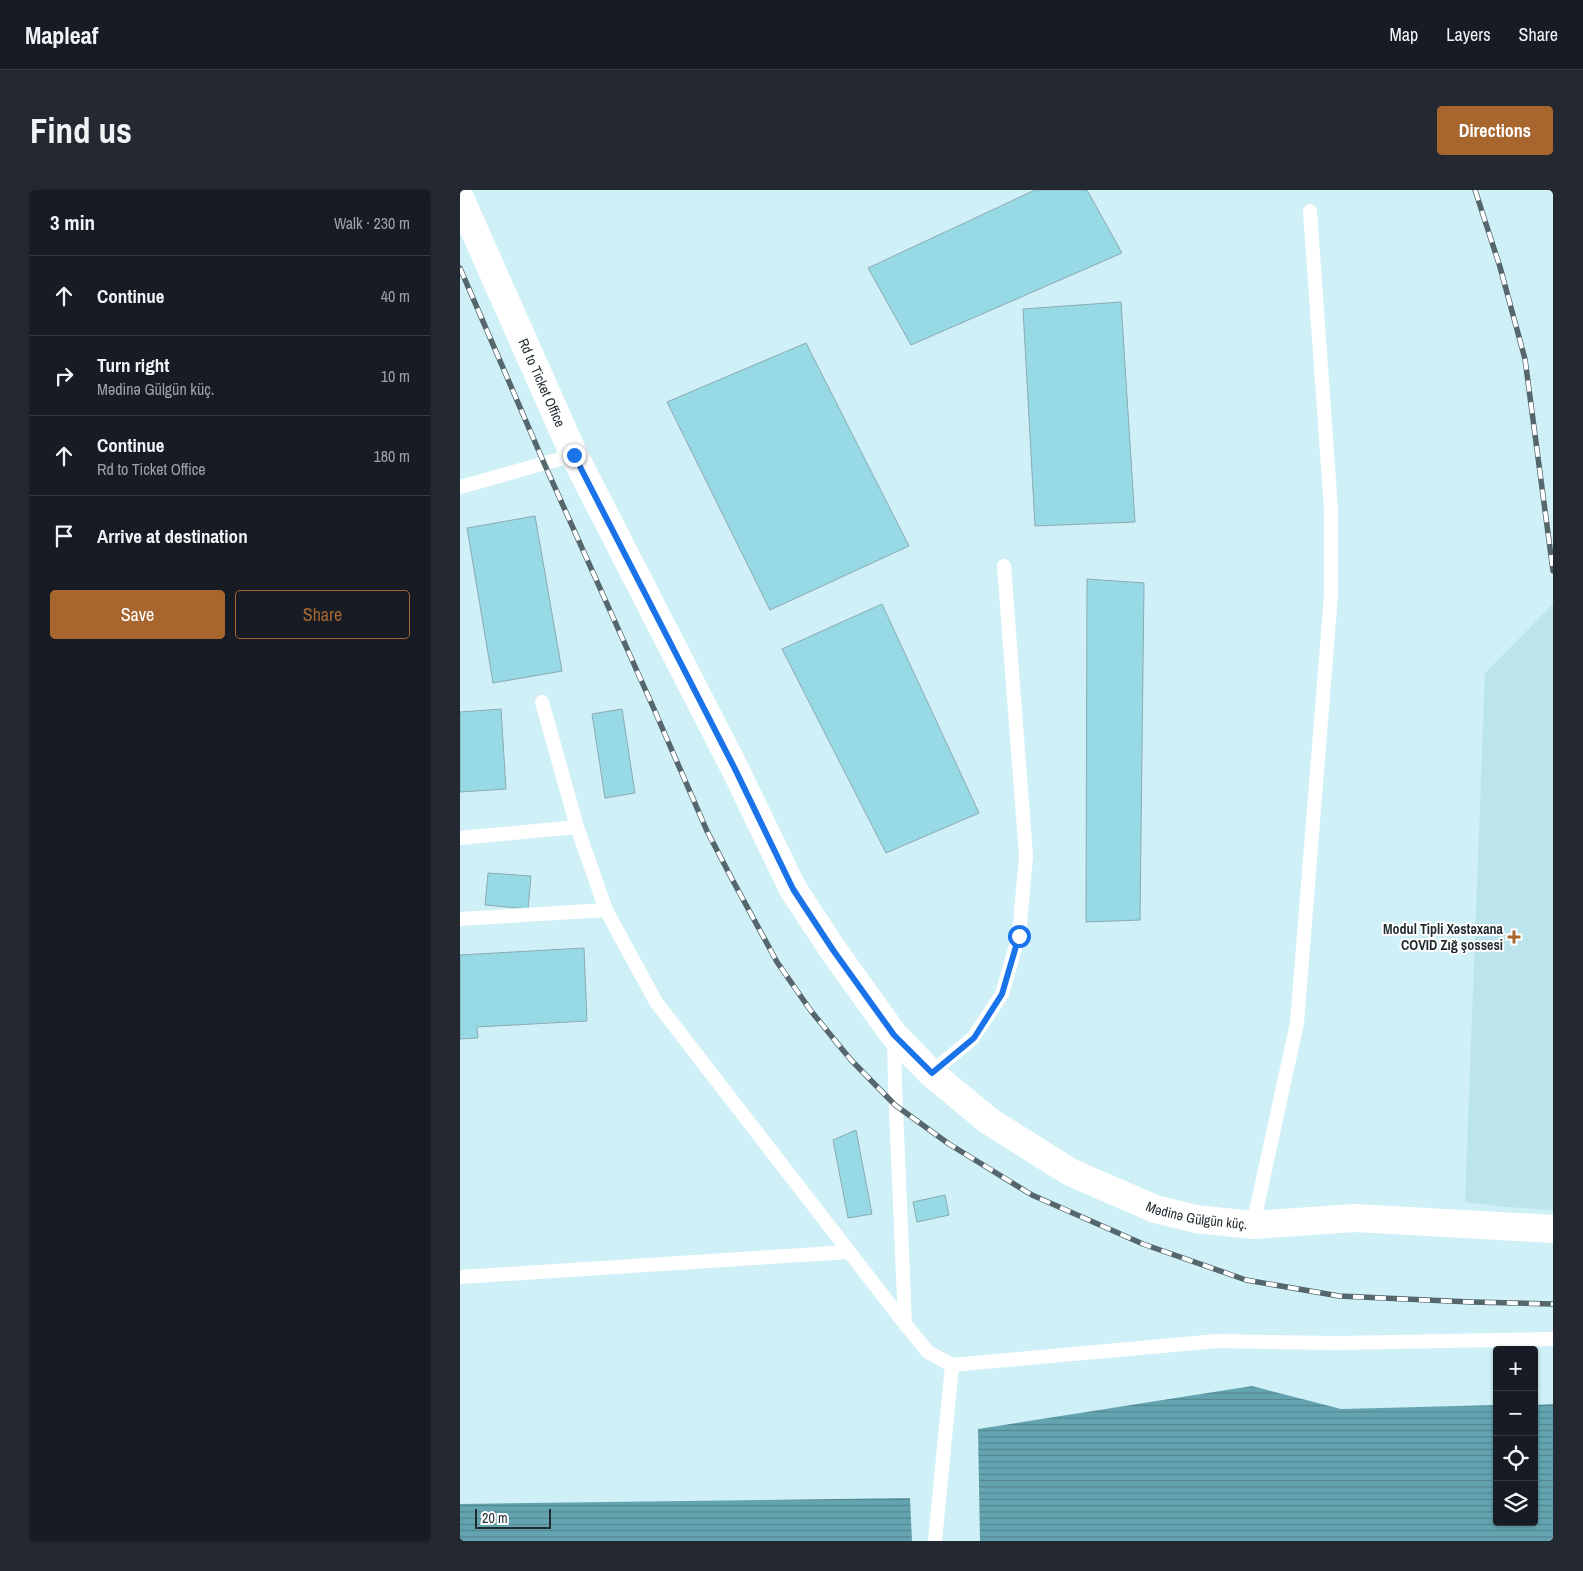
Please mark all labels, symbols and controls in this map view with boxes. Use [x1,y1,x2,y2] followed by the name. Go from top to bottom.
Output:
[25,19,98,51] text: Mapleaf
[1390,22,1418,47] text: Map
[1446,22,1491,47] text: Layers
[1519,22,1558,47] text: Share
[1437,106,1553,155] button: Directions
[30,107,132,154] text: Find us
[50,208,95,237] text: 3 min
[334,212,410,234] text: Walk · 230 m
[50,282,78,310] icon: ahead
[97,283,165,309] text: Continue
[381,285,410,307] text: 40 m
[514,335,569,430] street label: Rd to Ticket Office
[97,352,169,378] text: Turn right
[50,362,78,390] icon: right
[381,365,410,387] text: 10 m
[97,378,214,400] text: Mədinə Gülgün küç.
[97,432,165,458] text: Continue
[50,442,78,470] icon: ahead
[563,444,586,467] route end
[374,445,410,467] text: 180 m
[97,458,206,480] text: Rd to Ticket Office
[50,522,78,550] icon: arrive
[97,523,248,549] text: Arrive at destination
[50,590,225,639] button: Save
[235,590,410,639] button: Share
[1383,920,1504,954] place label: Modul Tipli Xəstəxana COVID Zığ şossesi
[1008,925,1031,948] route start
[1507,930,1521,944] marker: Modul Tipli Xəstəxana COVID Zığ şossesi
[1143,1197,1248,1233] street label: Mədinə Gülgün küç.
[1493,1346,1538,1526] map controls
[1493,1346,1538,1391] button: +
[1493,1391,1538,1436] button: −
[1493,1436,1538,1481] button: locate
[1493,1481,1538,1526] button: layers
[475,1506,551,1529] scale bar
[482,1509,508,1527] text: 20 m

